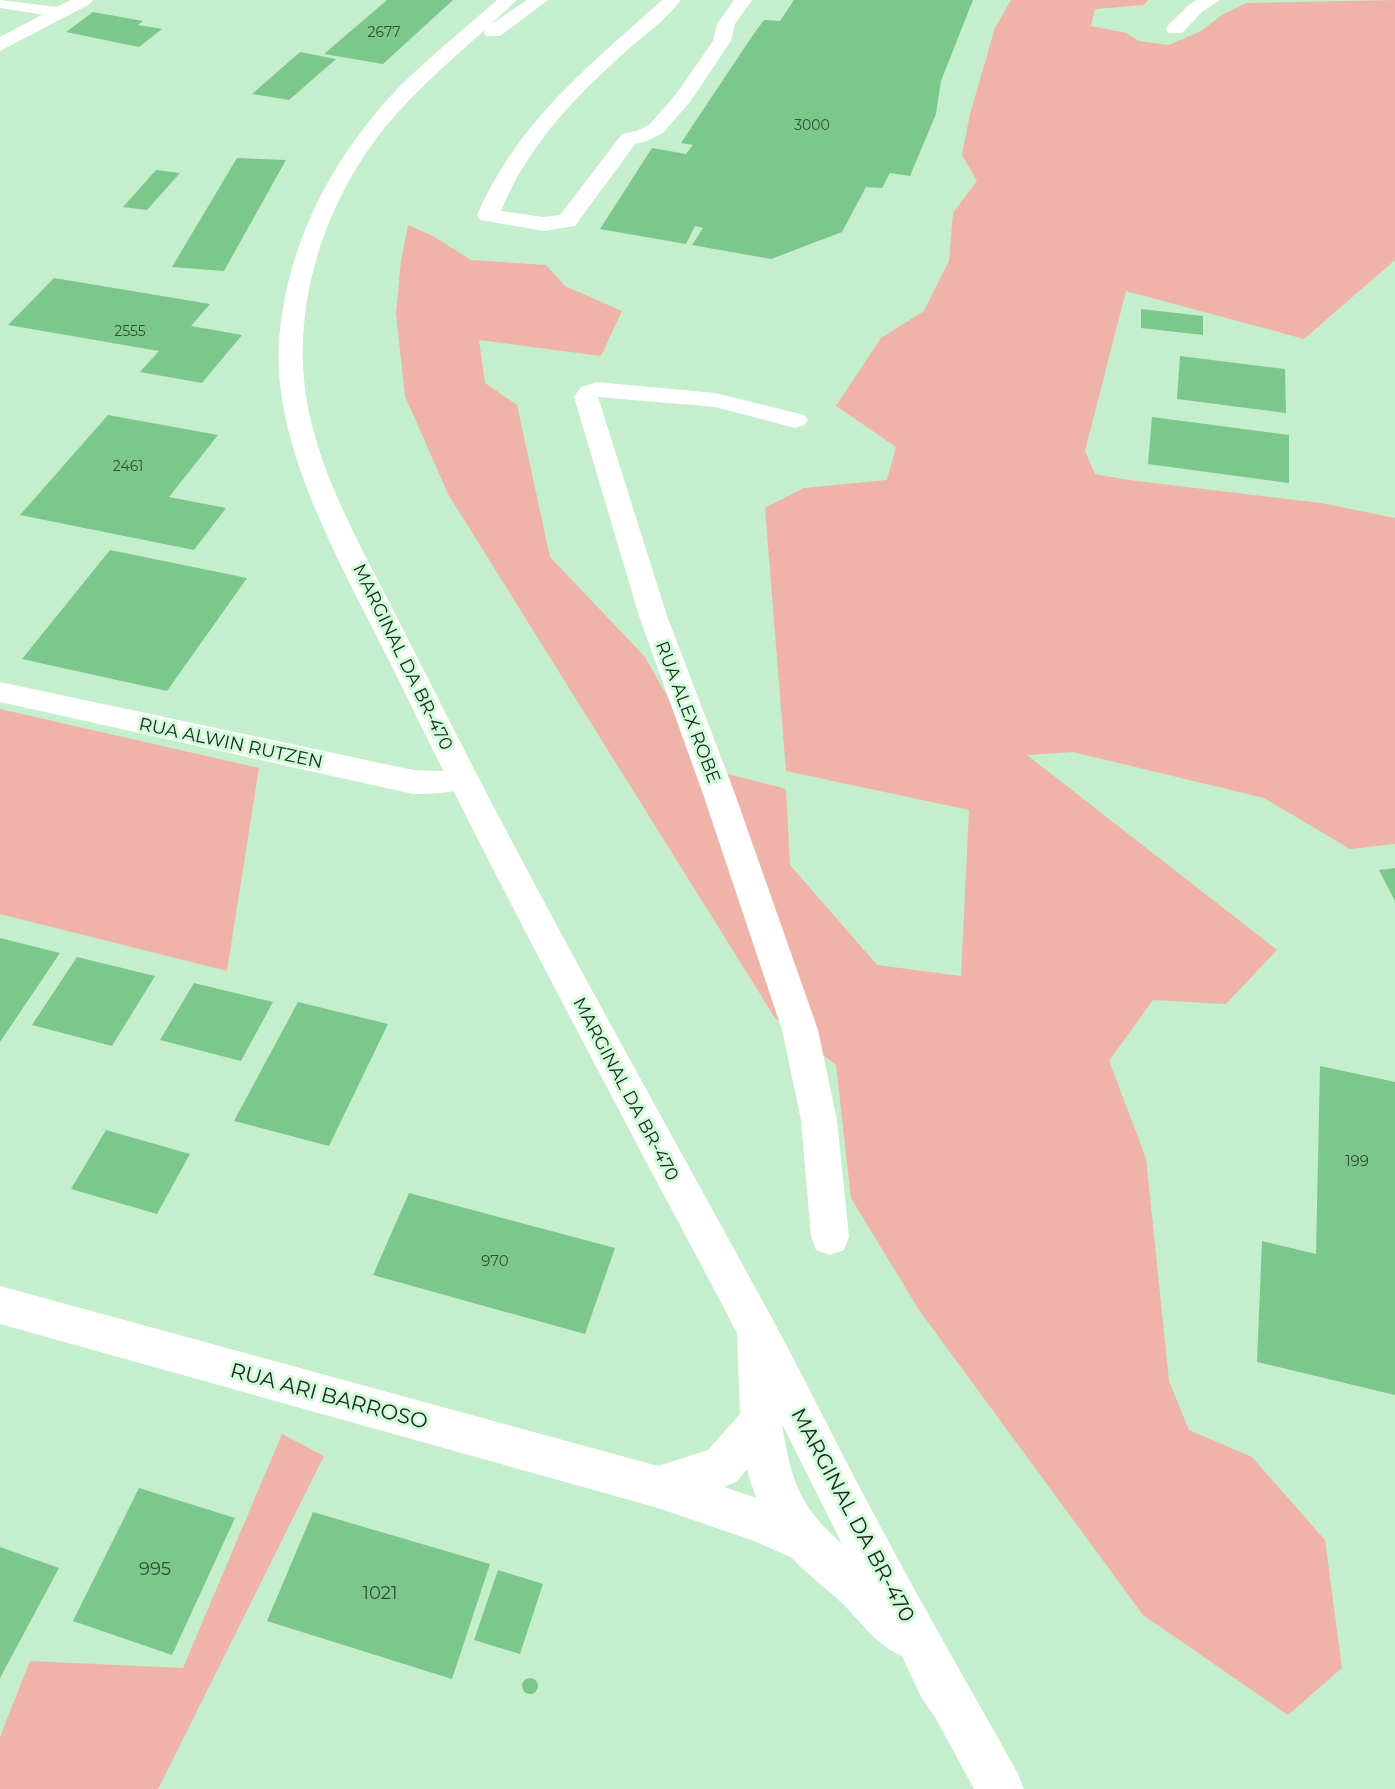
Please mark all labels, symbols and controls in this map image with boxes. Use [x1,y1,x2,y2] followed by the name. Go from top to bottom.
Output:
[368,23,400,41] house number: 2677
[794,116,830,134] house number: 3000
[114,322,146,340] house number: 2555
[113,457,143,475] house number: 2461
[348,560,458,754] street label: MARGINAL DA BR-470
[651,638,725,786] street label: RUA ALEX ROBE
[137,713,325,773] street label: RUA ALWIN RUTZEN
[568,994,684,1184] street label: MARGINAL DA BR-470
[1345,1151,1369,1170] house number: 199
[481,1251,509,1270] house number: 970
[228,1357,431,1434] street label: RUA ARI BARROSO
[786,1404,920,1626] street label: MARGINAL DA BR-470
[139,1558,171,1580] house number: 995
[362,1582,398,1604] house number: 1021

